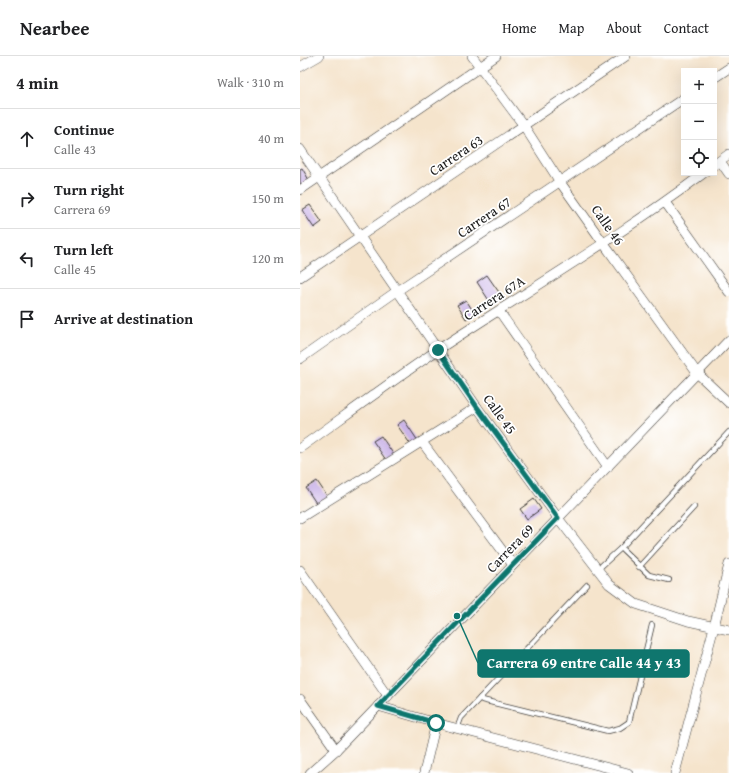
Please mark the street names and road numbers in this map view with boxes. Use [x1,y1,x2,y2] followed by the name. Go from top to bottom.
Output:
[425,130,487,180] street label: Carrera 63
[453,192,515,242] street label: Carrera 67
[587,201,629,249] street label: Calle 46
[459,270,529,325] street label: Carrera 67A
[479,390,521,438] street label: Calle 45
[482,519,539,577] street label: Carrera 69

